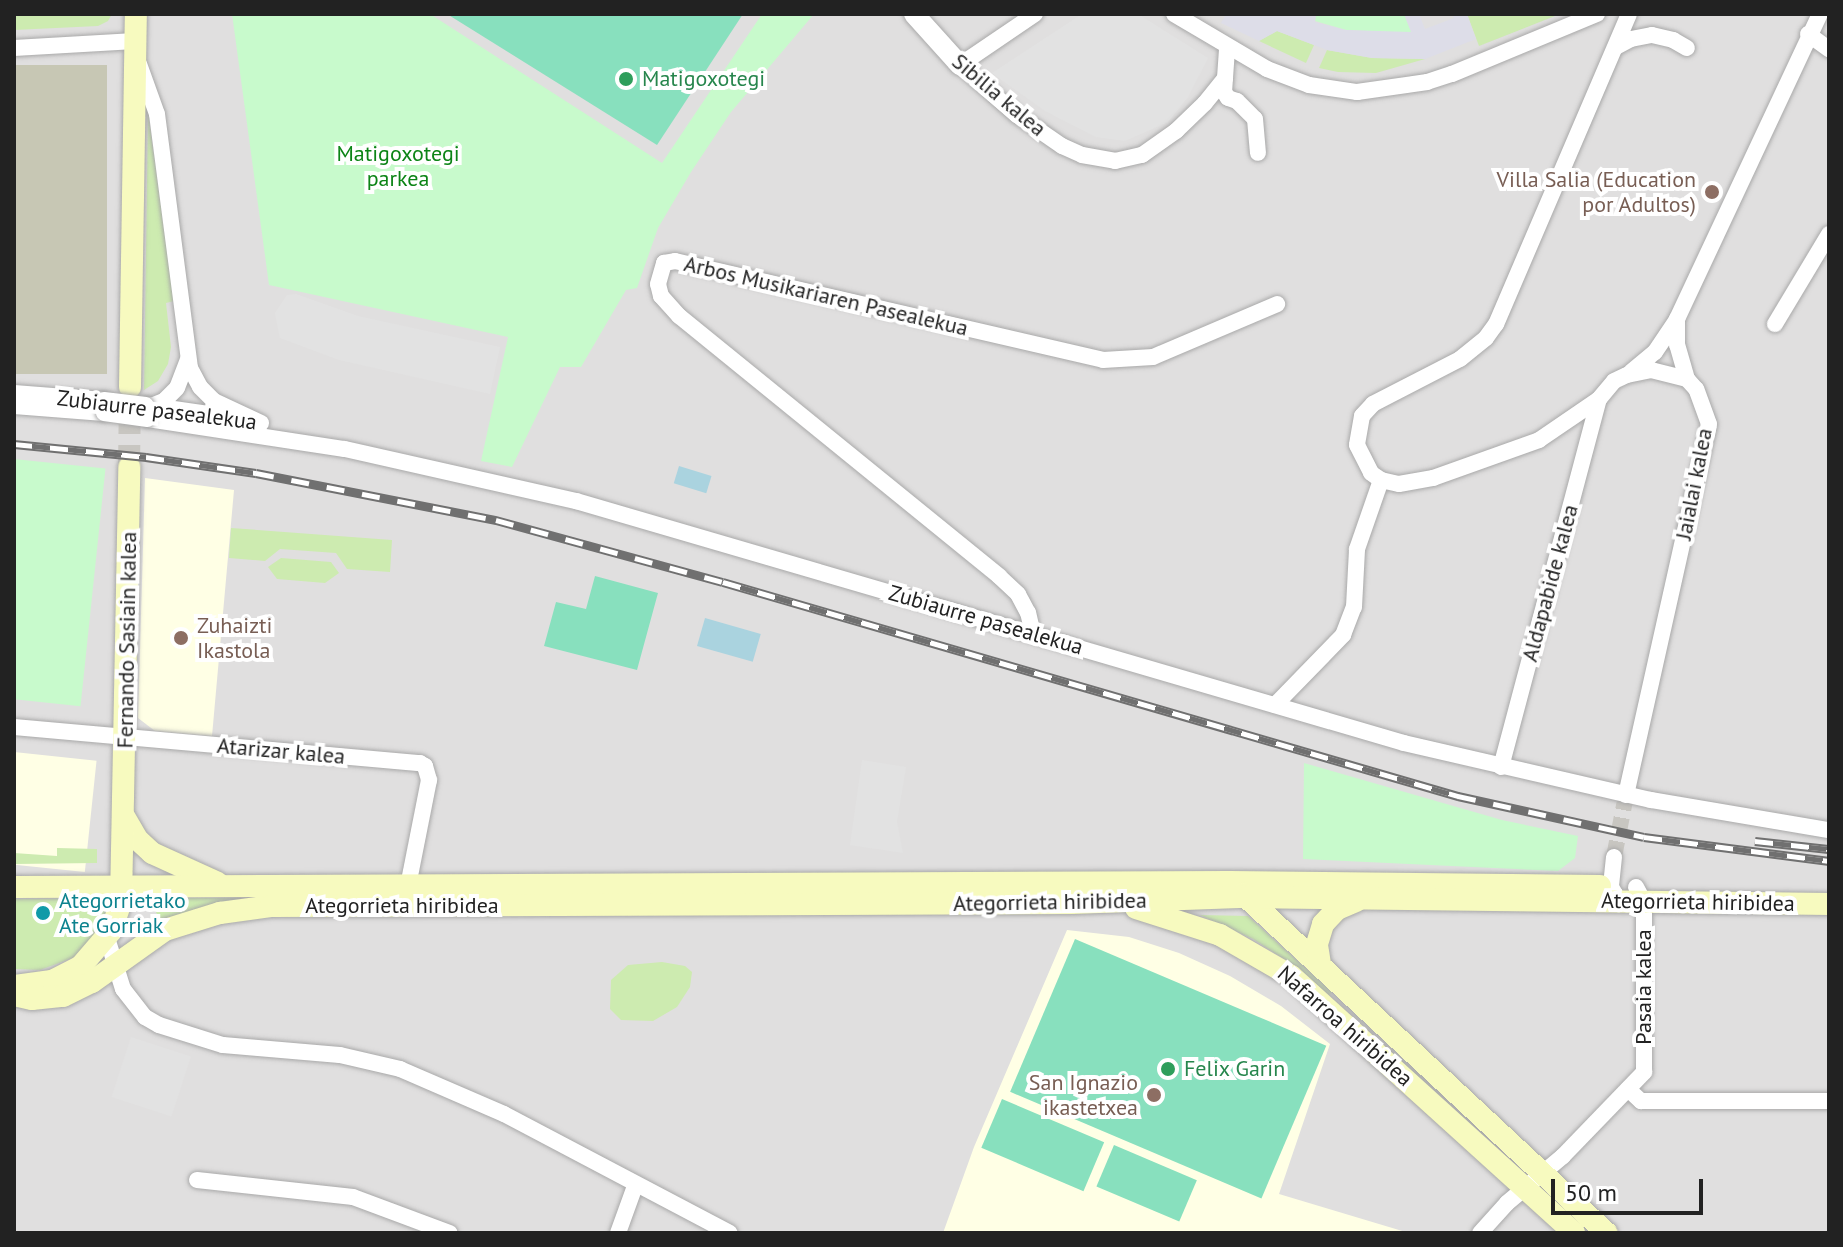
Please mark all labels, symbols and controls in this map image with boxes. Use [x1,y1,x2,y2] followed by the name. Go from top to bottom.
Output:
[947,48,1051,142] street label: Sibilia kalea
[642,66,765,92] place label: Matigoxotegi
[617,70,635,88] marker: Matigoxotegi
[336,140,460,192] park label: Matigoxotegi parkea
[1497,166,1696,218] place label: Villa Salia (Education por Adultos)
[1703,183,1721,201] marker: Villa Salia (Education por Adultos)
[681,250,971,342] street label: Arbos Musikariaren Pasealekua
[56,385,258,435] street label: Zubiaurre pasealekua
[1670,426,1718,542] street label: Jaialai kalea
[1516,502,1584,664] street label: Aldapabide kalea
[112,531,142,749] street label: Fernando Sasiain kalea
[886,580,1086,660] street label: Zubiaurre pasealekua
[197,612,272,664] place label: Zuhaizti Ikastola
[172,629,190,647] marker: Zuhaizti Ikastola
[216,732,346,770] street label: Atarizar kalea
[59,887,186,938] place label: Ategorrietako Ate Gorriak
[953,887,1147,917] street label: Ategorrieta hiribidea
[1601,887,1795,917] street label: Ategorrieta hiribidea
[305,893,499,919] street label: Ategorrieta hiribidea
[34,904,52,922] marker: Ategorrietako Ate Gorriak
[1631,929,1657,1045] street label: Pasaia kalea
[1272,960,1418,1092] street label: Nafarroa hiribidea
[1184,1056,1286,1082] place label: Felix Garin
[1159,1060,1177,1078] marker: Felix Garin
[1029,1069,1138,1120] place label: San Ignazio ikastetxea
[1145,1086,1163,1104] marker: San Ignazio ikastetxea
[1555,1163,1707,1213] scale bar
[1565,1177,1617,1208] text: 50 m

